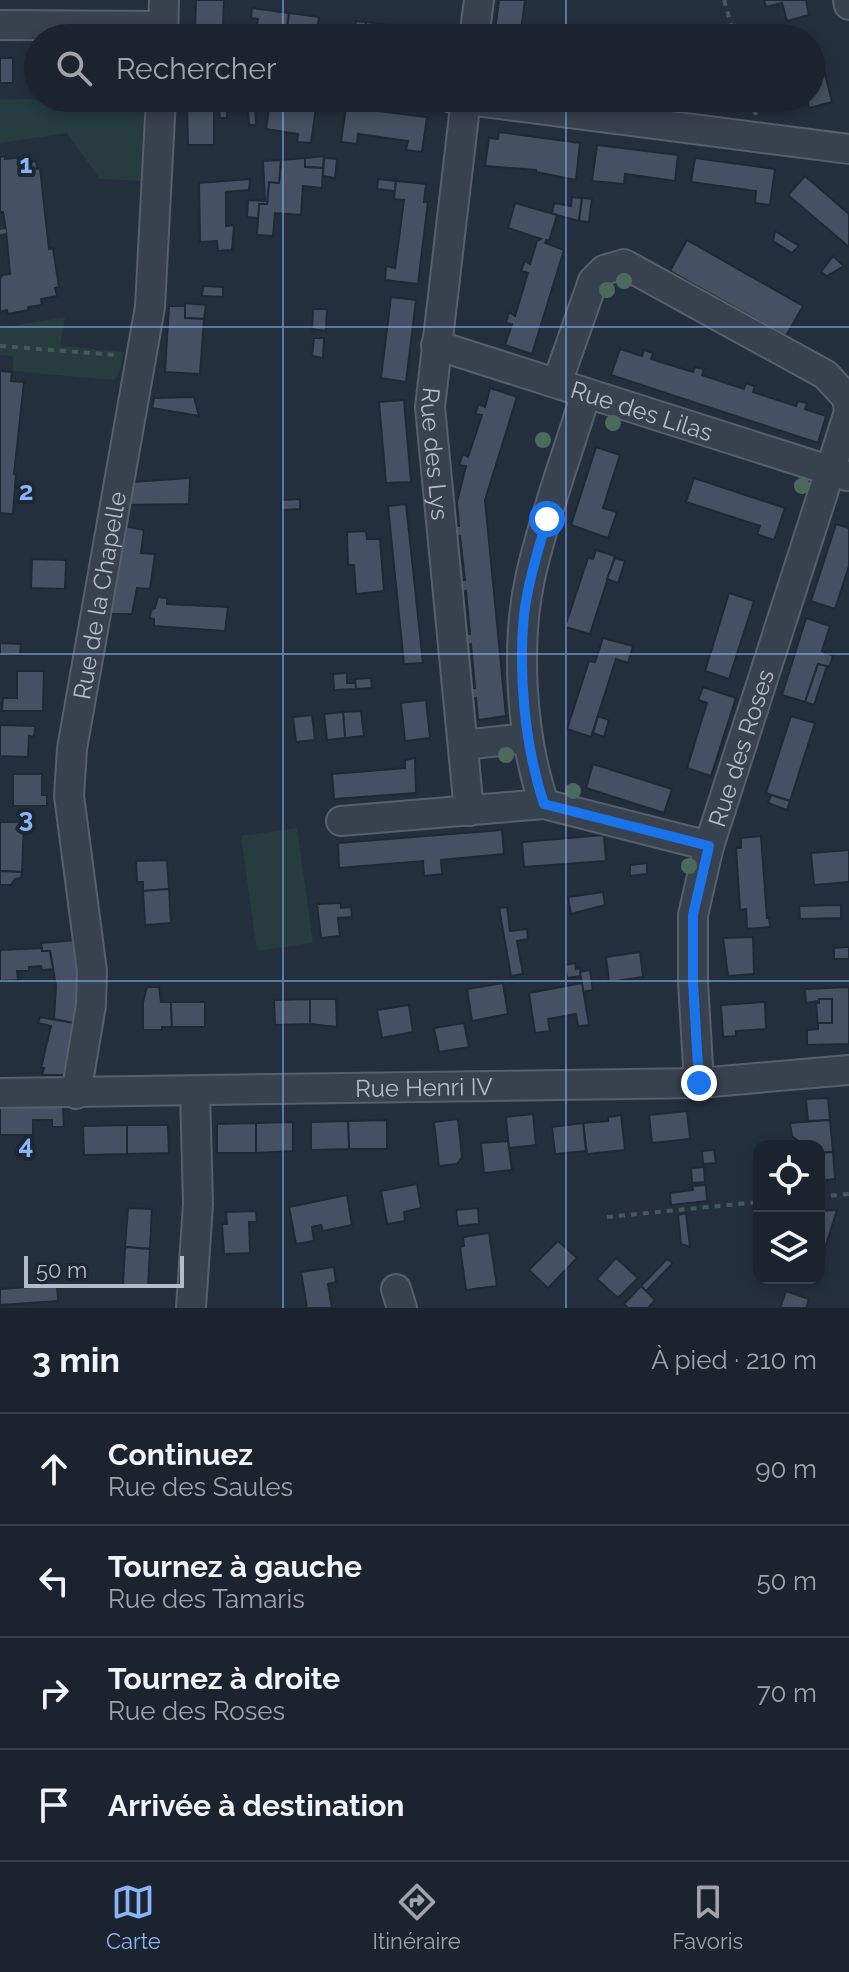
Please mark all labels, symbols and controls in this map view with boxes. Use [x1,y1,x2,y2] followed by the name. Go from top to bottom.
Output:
[24,24,825,112] search box
[52,46,96,90] icon: search
[116,51,276,86] text: Rechercher
[20,149,33,179] text: 1
[567,374,716,447] street label: Rue des Lilas
[415,386,455,521] street label: Rue des Lys
[19,476,33,506] text: 2
[67,489,132,701] street label: Rue de la Chapelle
[529,501,565,537] route start
[702,666,780,830] street label: Rue des Roses
[19,803,33,833] text: 3
[681,1065,717,1101] route end
[355,1071,493,1102] street label: Rue Henri IV
[19,1130,33,1160] text: 4
[753,1140,825,1284] map controls
[753,1140,825,1212] button: locate
[753,1212,825,1284] button: layers
[24,1252,184,1288] scale bar
[36,1257,87,1283] text: 50 m
[32,1340,120,1380] text: 3 min
[651,1345,817,1375] text: À pied · 210 m
[108,1437,253,1472] text: Continuez
[32,1447,76,1491] icon: ahead
[755,1454,817,1484] text: 90 m
[108,1472,293,1502] text: Rue des Saules
[108,1549,362,1584] text: Tournez à gauche
[32,1559,76,1603] icon: left
[756,1566,817,1596] text: 50 m
[108,1584,305,1614] text: Rue des Tamaris
[108,1661,340,1696] text: Tournez à droite
[32,1671,76,1715] icon: right
[757,1678,817,1708] text: 70 m
[108,1696,285,1726] text: Rue des Roses
[32,1783,76,1827] icon: arrive
[108,1788,404,1823] text: Arrivée à destination
[106,1880,161,1954] tab: Carte
[373,1880,461,1954] tab: Itinéraire
[672,1880,743,1954] tab: Favoris

